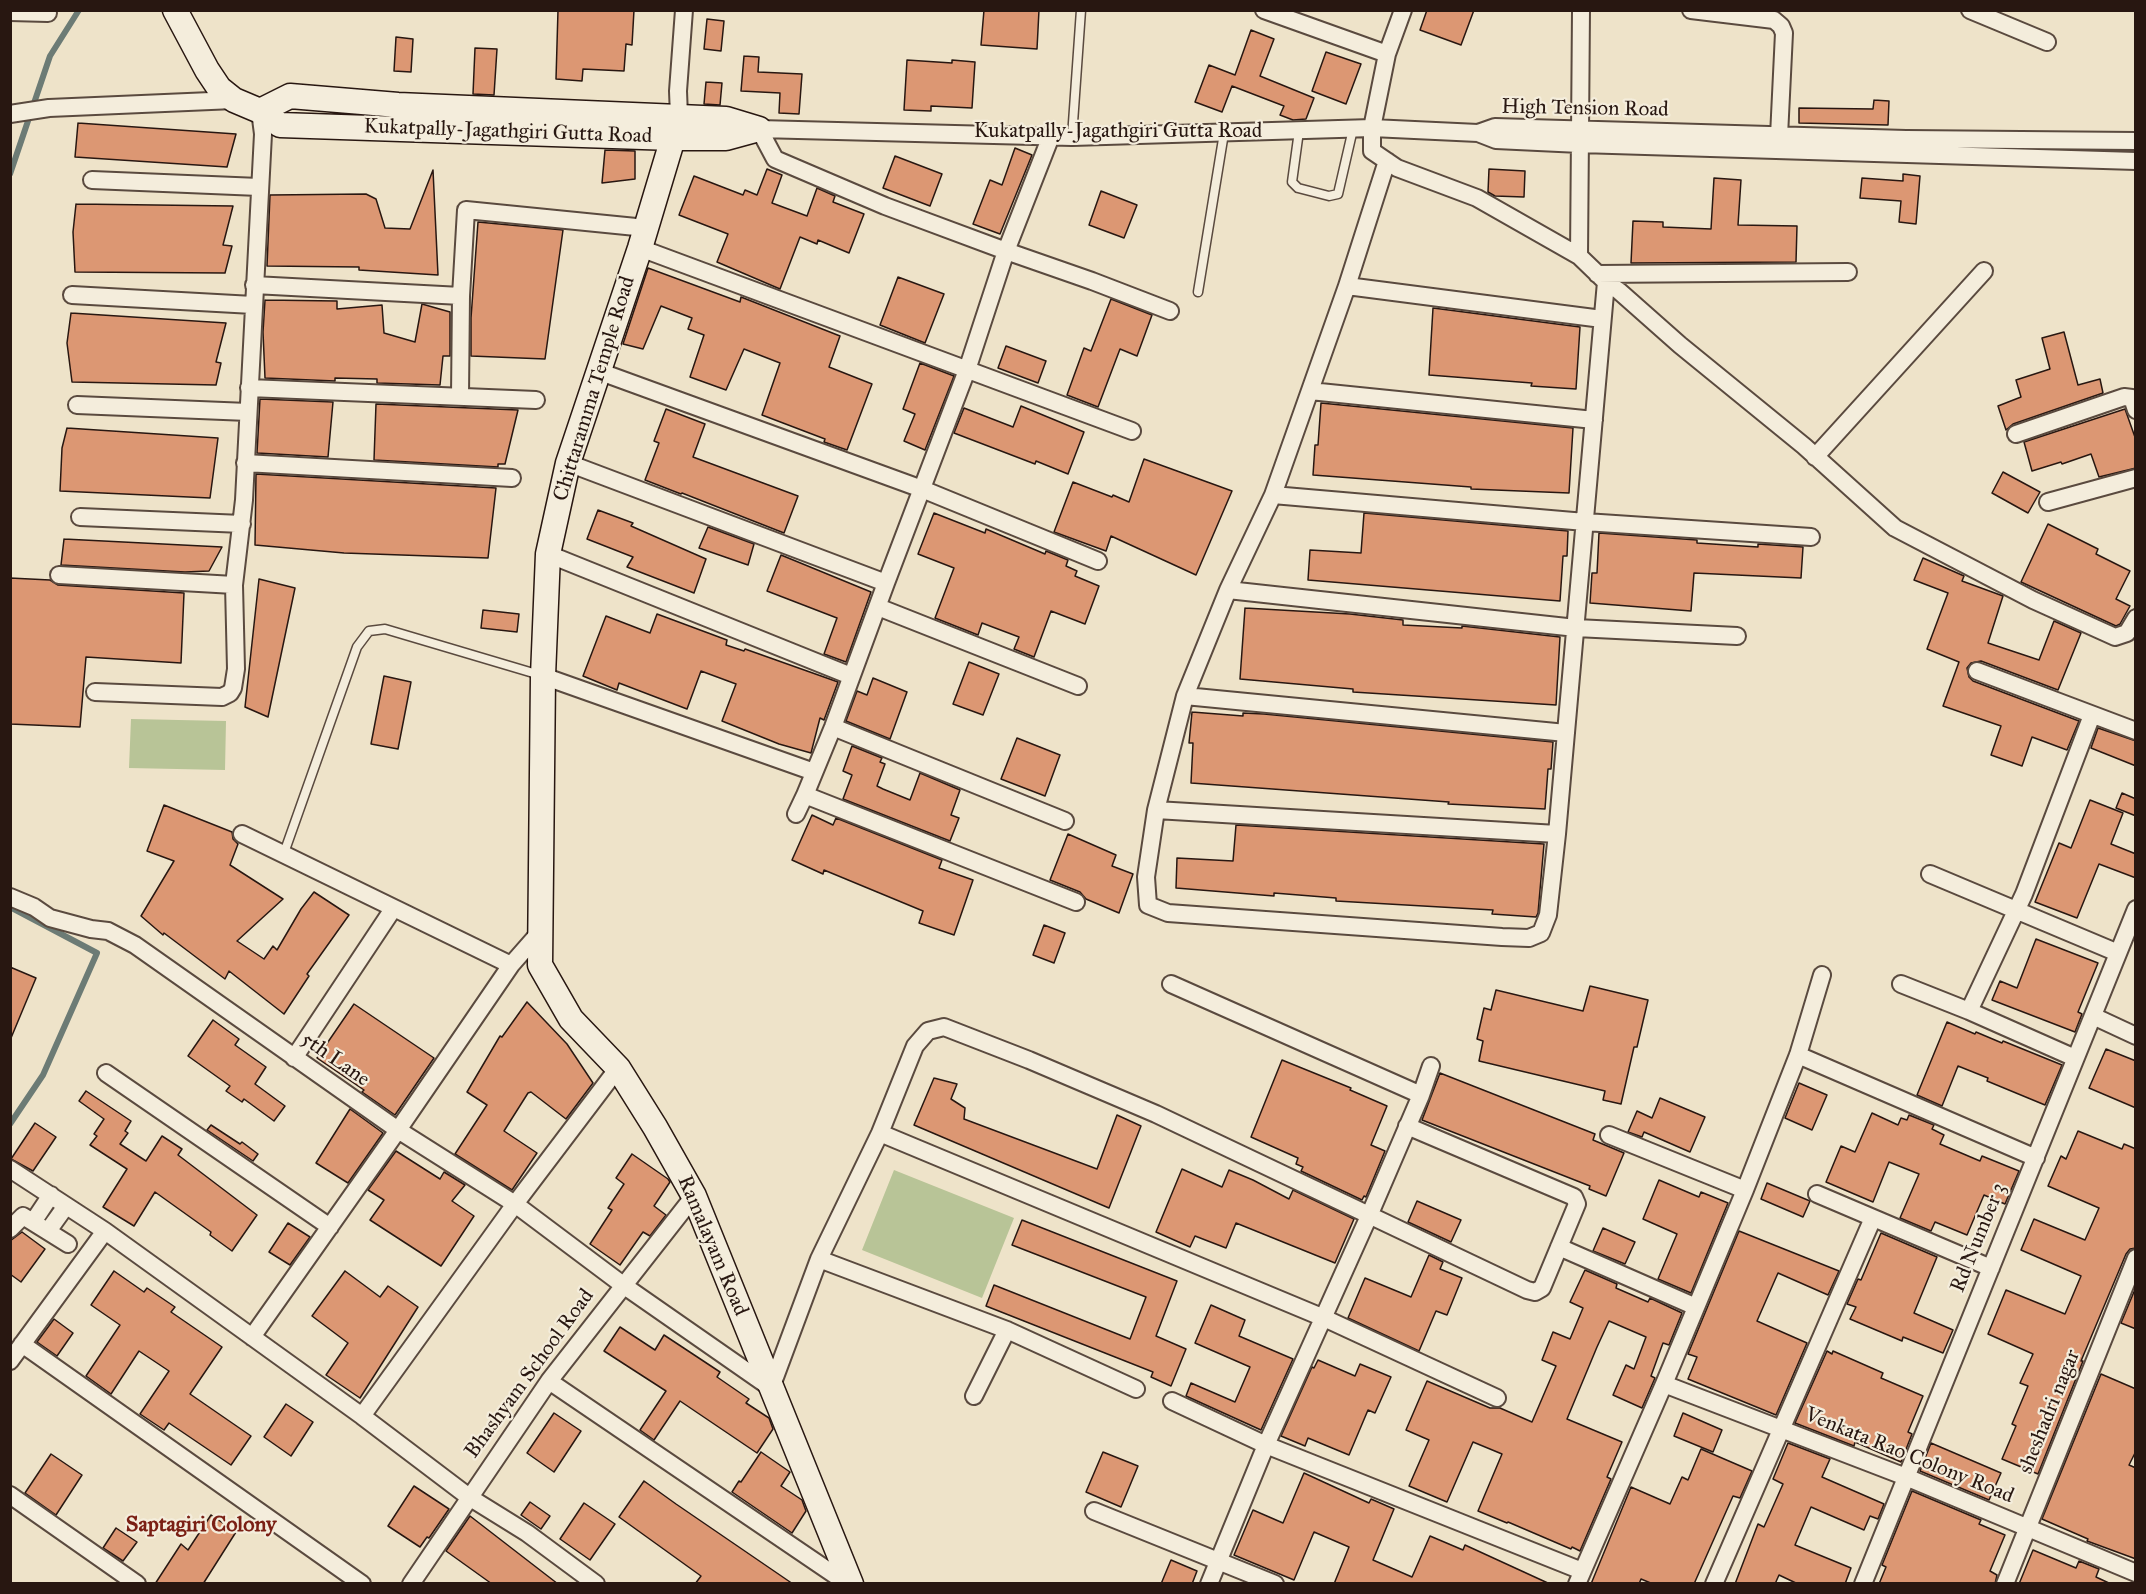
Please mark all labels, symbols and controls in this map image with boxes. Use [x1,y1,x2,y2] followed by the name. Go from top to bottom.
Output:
[1501,95,1669,123] street label: High Tension Road
[363,114,653,150] street label: Kukatpally-Jagathgiri Gutta Road
[974,119,1262,145] street label: Kukatpally-Jagathgiri Gutta Road
[549,273,641,505] street label: Chittaramma Temple Road
[296,1027,374,1093] street label: 5th Lane
[671,1172,753,1320] street label: Ramalayam Road
[1946,1180,2012,1296] street label: Rd Number 3
[460,1284,600,1464] street label: Bhashyam School Road
[2014,1346,2086,1478] street label: sheshadri nagar
[1801,1403,2017,1509] street label: Venkata Rao Colony Road
[126,1513,276,1539] district label: Saptagiri Colony

